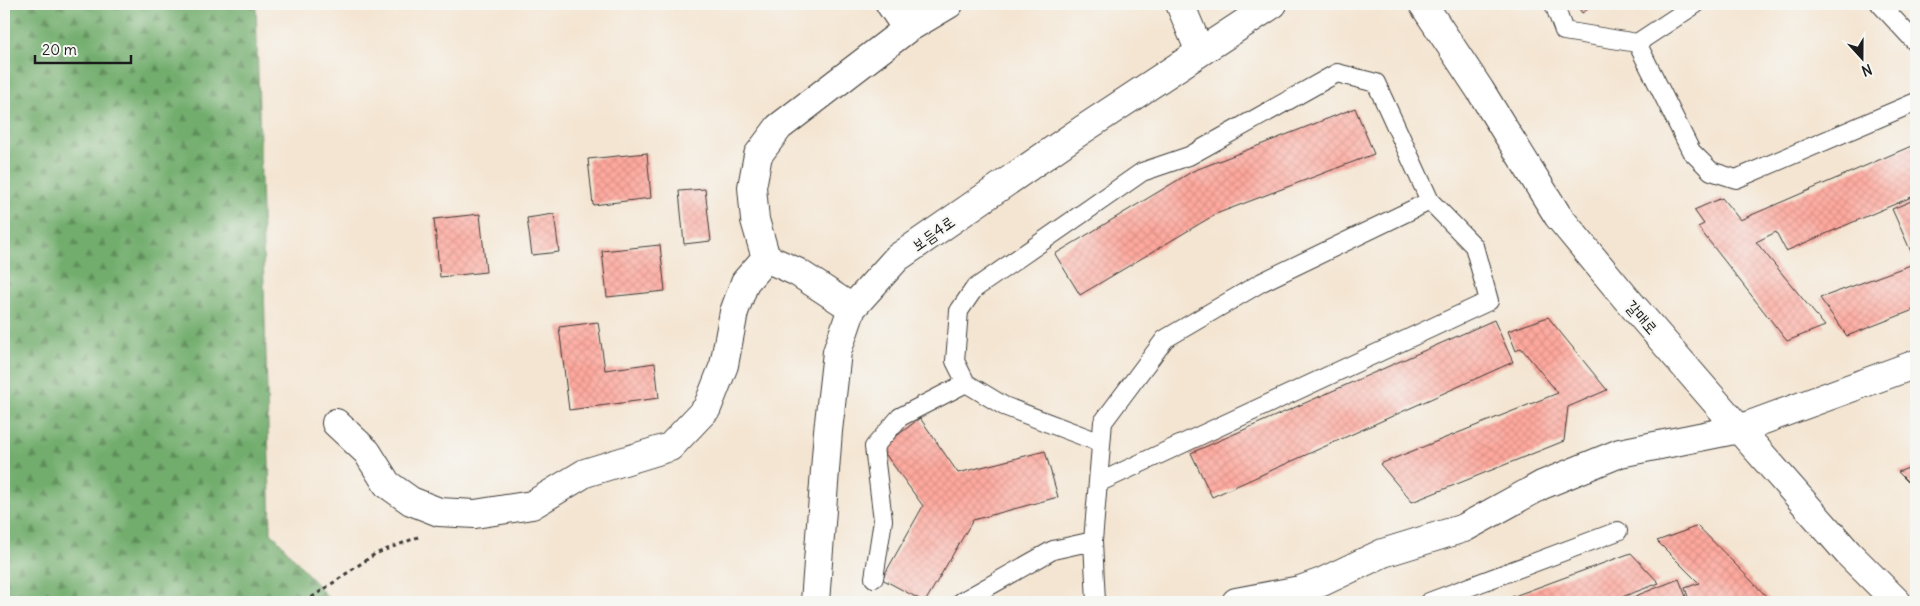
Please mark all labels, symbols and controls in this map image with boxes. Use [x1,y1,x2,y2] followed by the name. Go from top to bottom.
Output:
[35,32,131,64] scale bar
[1838,32,1888,82] north arrow
[42,40,77,59] text: 20 m
[1859,60,1874,80] text: N
[908,211,958,255] street label: 보듬4로
[1622,296,1662,338] street label: 갈매로

